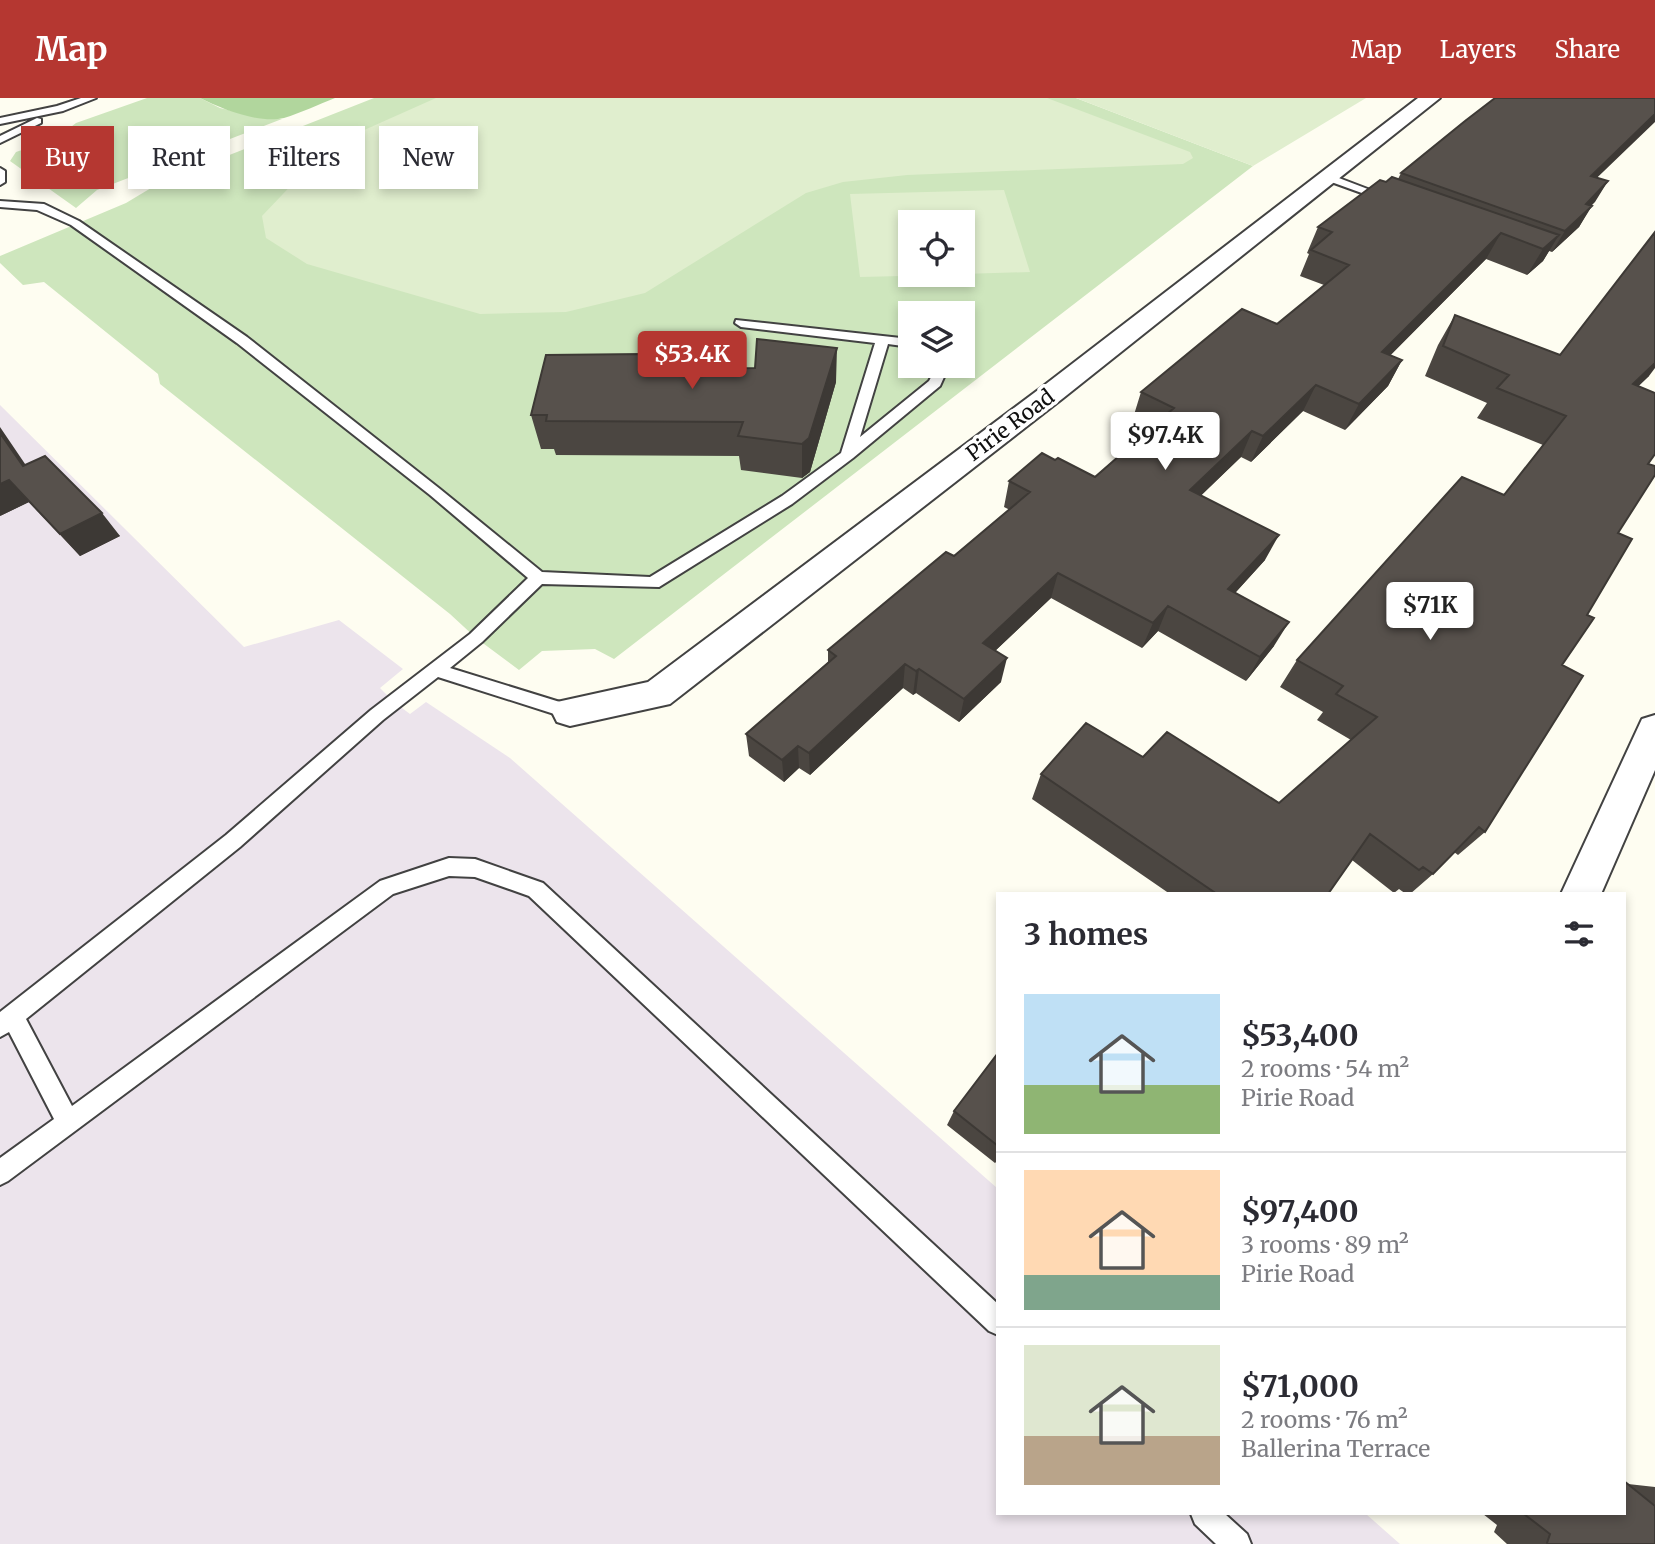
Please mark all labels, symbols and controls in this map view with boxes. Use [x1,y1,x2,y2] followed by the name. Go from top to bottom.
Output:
[35,29,108,70] text: Map
[1351,34,1402,65] text: Map
[1440,34,1516,65] text: Layers
[1554,34,1620,65] text: Share
[21,126,114,189] chip: Buy
[128,126,230,189] chip: Rent
[244,126,365,189] chip: Filters
[379,126,478,189] chip: New
[898,210,975,378] map controls
[898,210,975,287] button: locate
[898,301,975,378] button: layers
[635,331,749,391] pin: $53.4K
[654,339,730,368] text: $53.4K
[961,383,1060,467] street label: Pirie Road
[1108,412,1222,472] pin: $97.4K
[1127,420,1203,449] text: $97.4K
[1389,582,1471,642] pin: $71K
[1402,590,1458,619] text: $71K
[1024,915,1148,953] text: 3 homes
[1560,915,1598,953] icon: filters
[1241,1016,1359,1054] text: $53,400
[1080,1022,1164,1106] icon: home
[1241,1054,1409,1083] text: 2 rooms · 54 m²
[1241,1083,1354,1112] text: Pirie Road
[1241,1192,1359,1230] text: $97,400
[1080,1198,1164,1282] icon: home
[1241,1230,1409,1259] text: 3 rooms · 89 m²
[1241,1259,1354,1288] text: Pirie Road
[1241,1367,1359,1405] text: $71,000
[1080,1373,1164,1457] icon: home
[1241,1405,1408,1434] text: 2 rooms · 76 m²
[1241,1434,1430,1463] text: Ballerina Terrace

